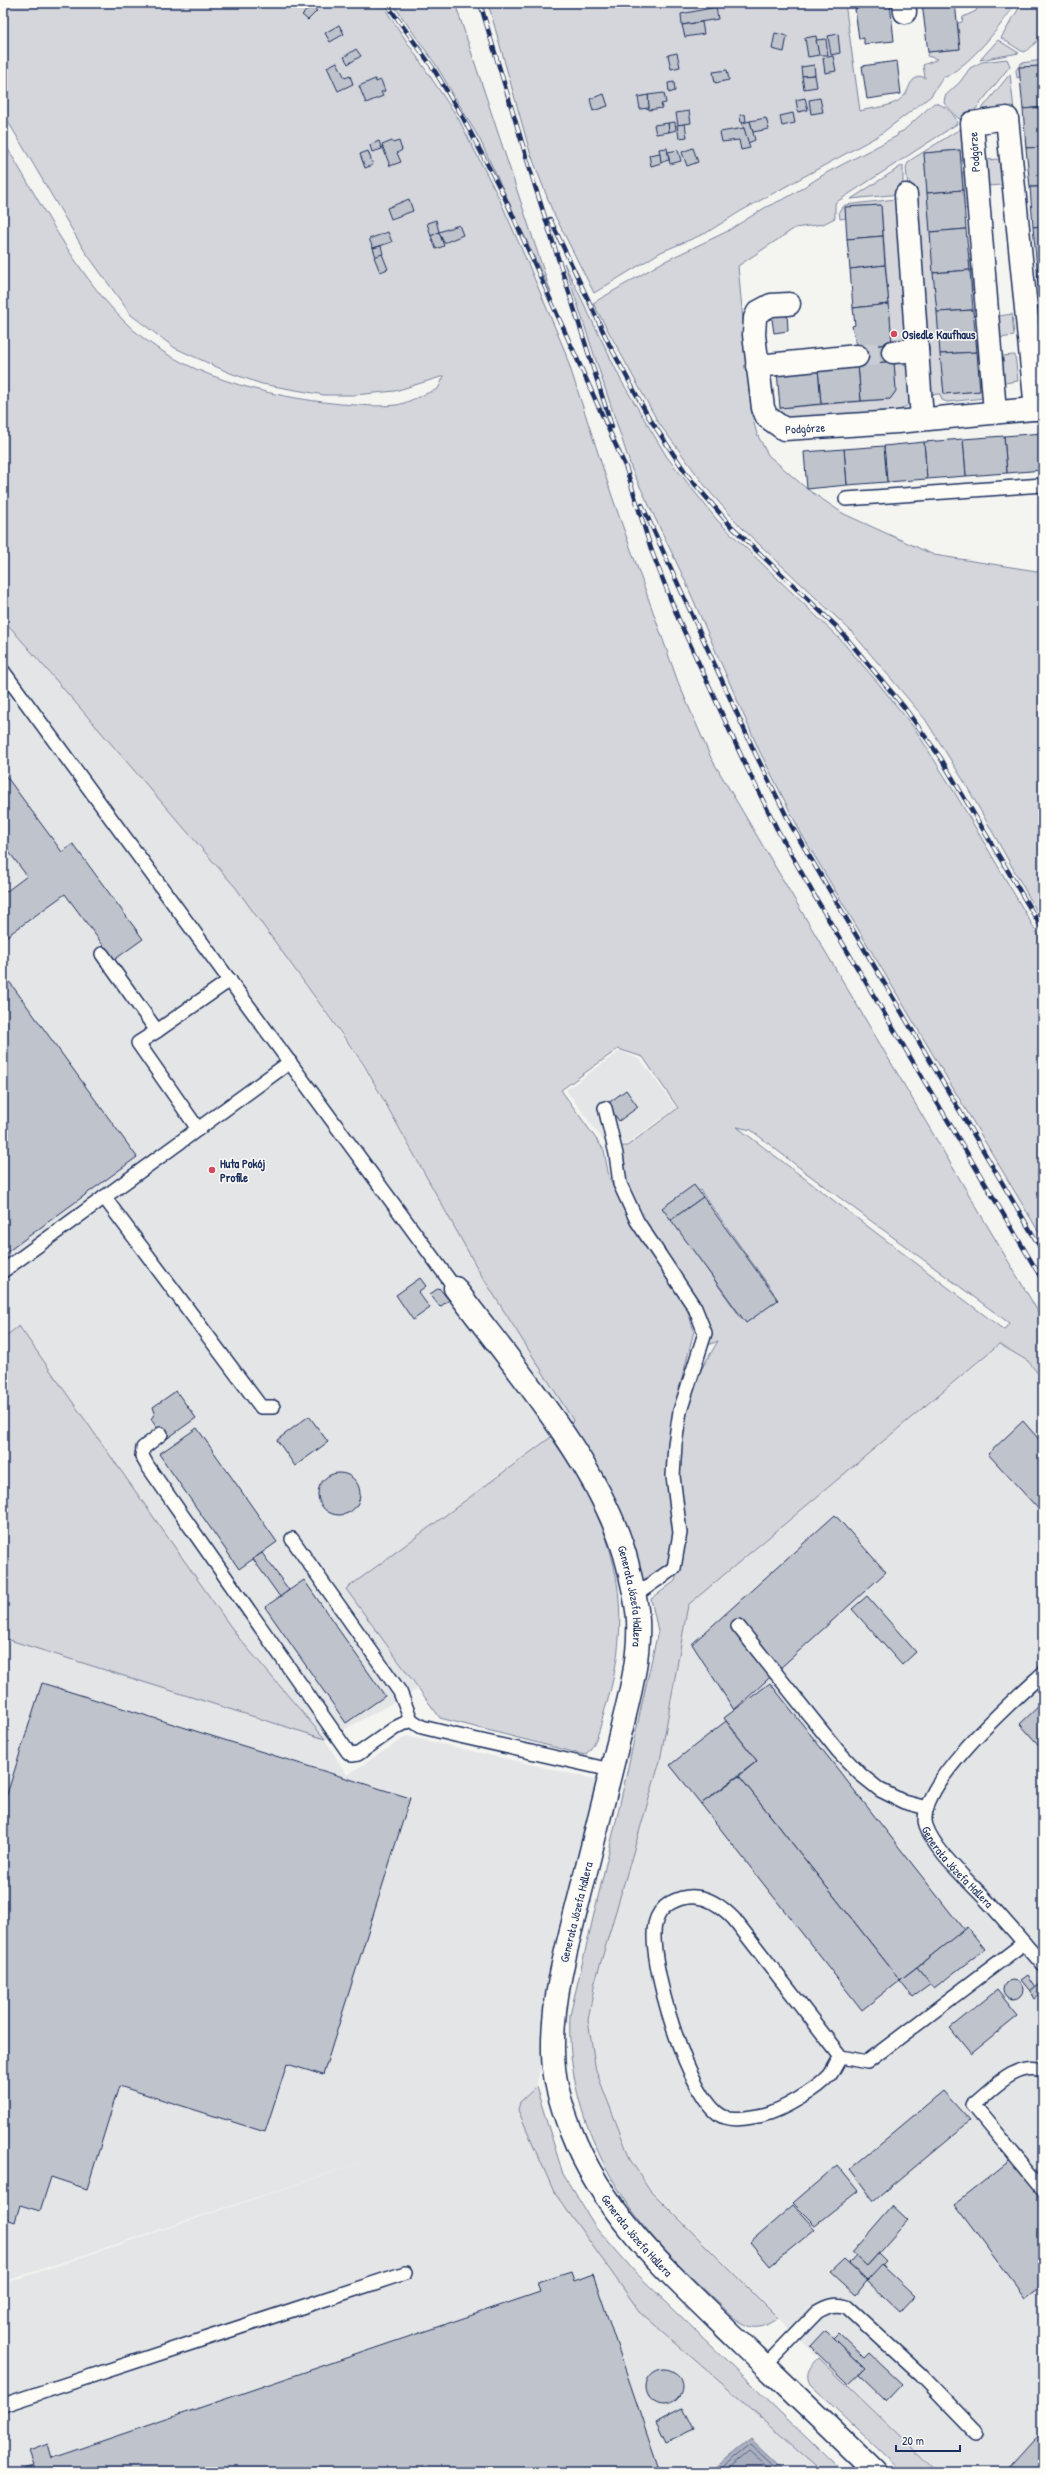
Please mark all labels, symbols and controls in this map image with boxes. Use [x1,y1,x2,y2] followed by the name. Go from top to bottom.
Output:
[964,131,984,173] street label: Podgórze
[902,326,976,343] place label: Osiedle Kaufhaus
[889,329,899,339] marker: Osiedle Kaufhaus
[785,418,826,437] street label: Podgórze
[220,1155,265,1186] place label: Huta Pokój Profile
[207,1165,217,1175] marker: Huta Pokój Profile
[614,1543,647,1648] street label: Generała Józefa Hallera
[918,1823,998,1911] street label: Generała Józefa Hallera
[555,1860,597,1964] street label: Generała Józefa Hallera
[598,2191,677,2280] street label: Generała Józefa Hallera
[896,2427,960,2453] scale bar
[902,2432,924,2449] text: 20 m

